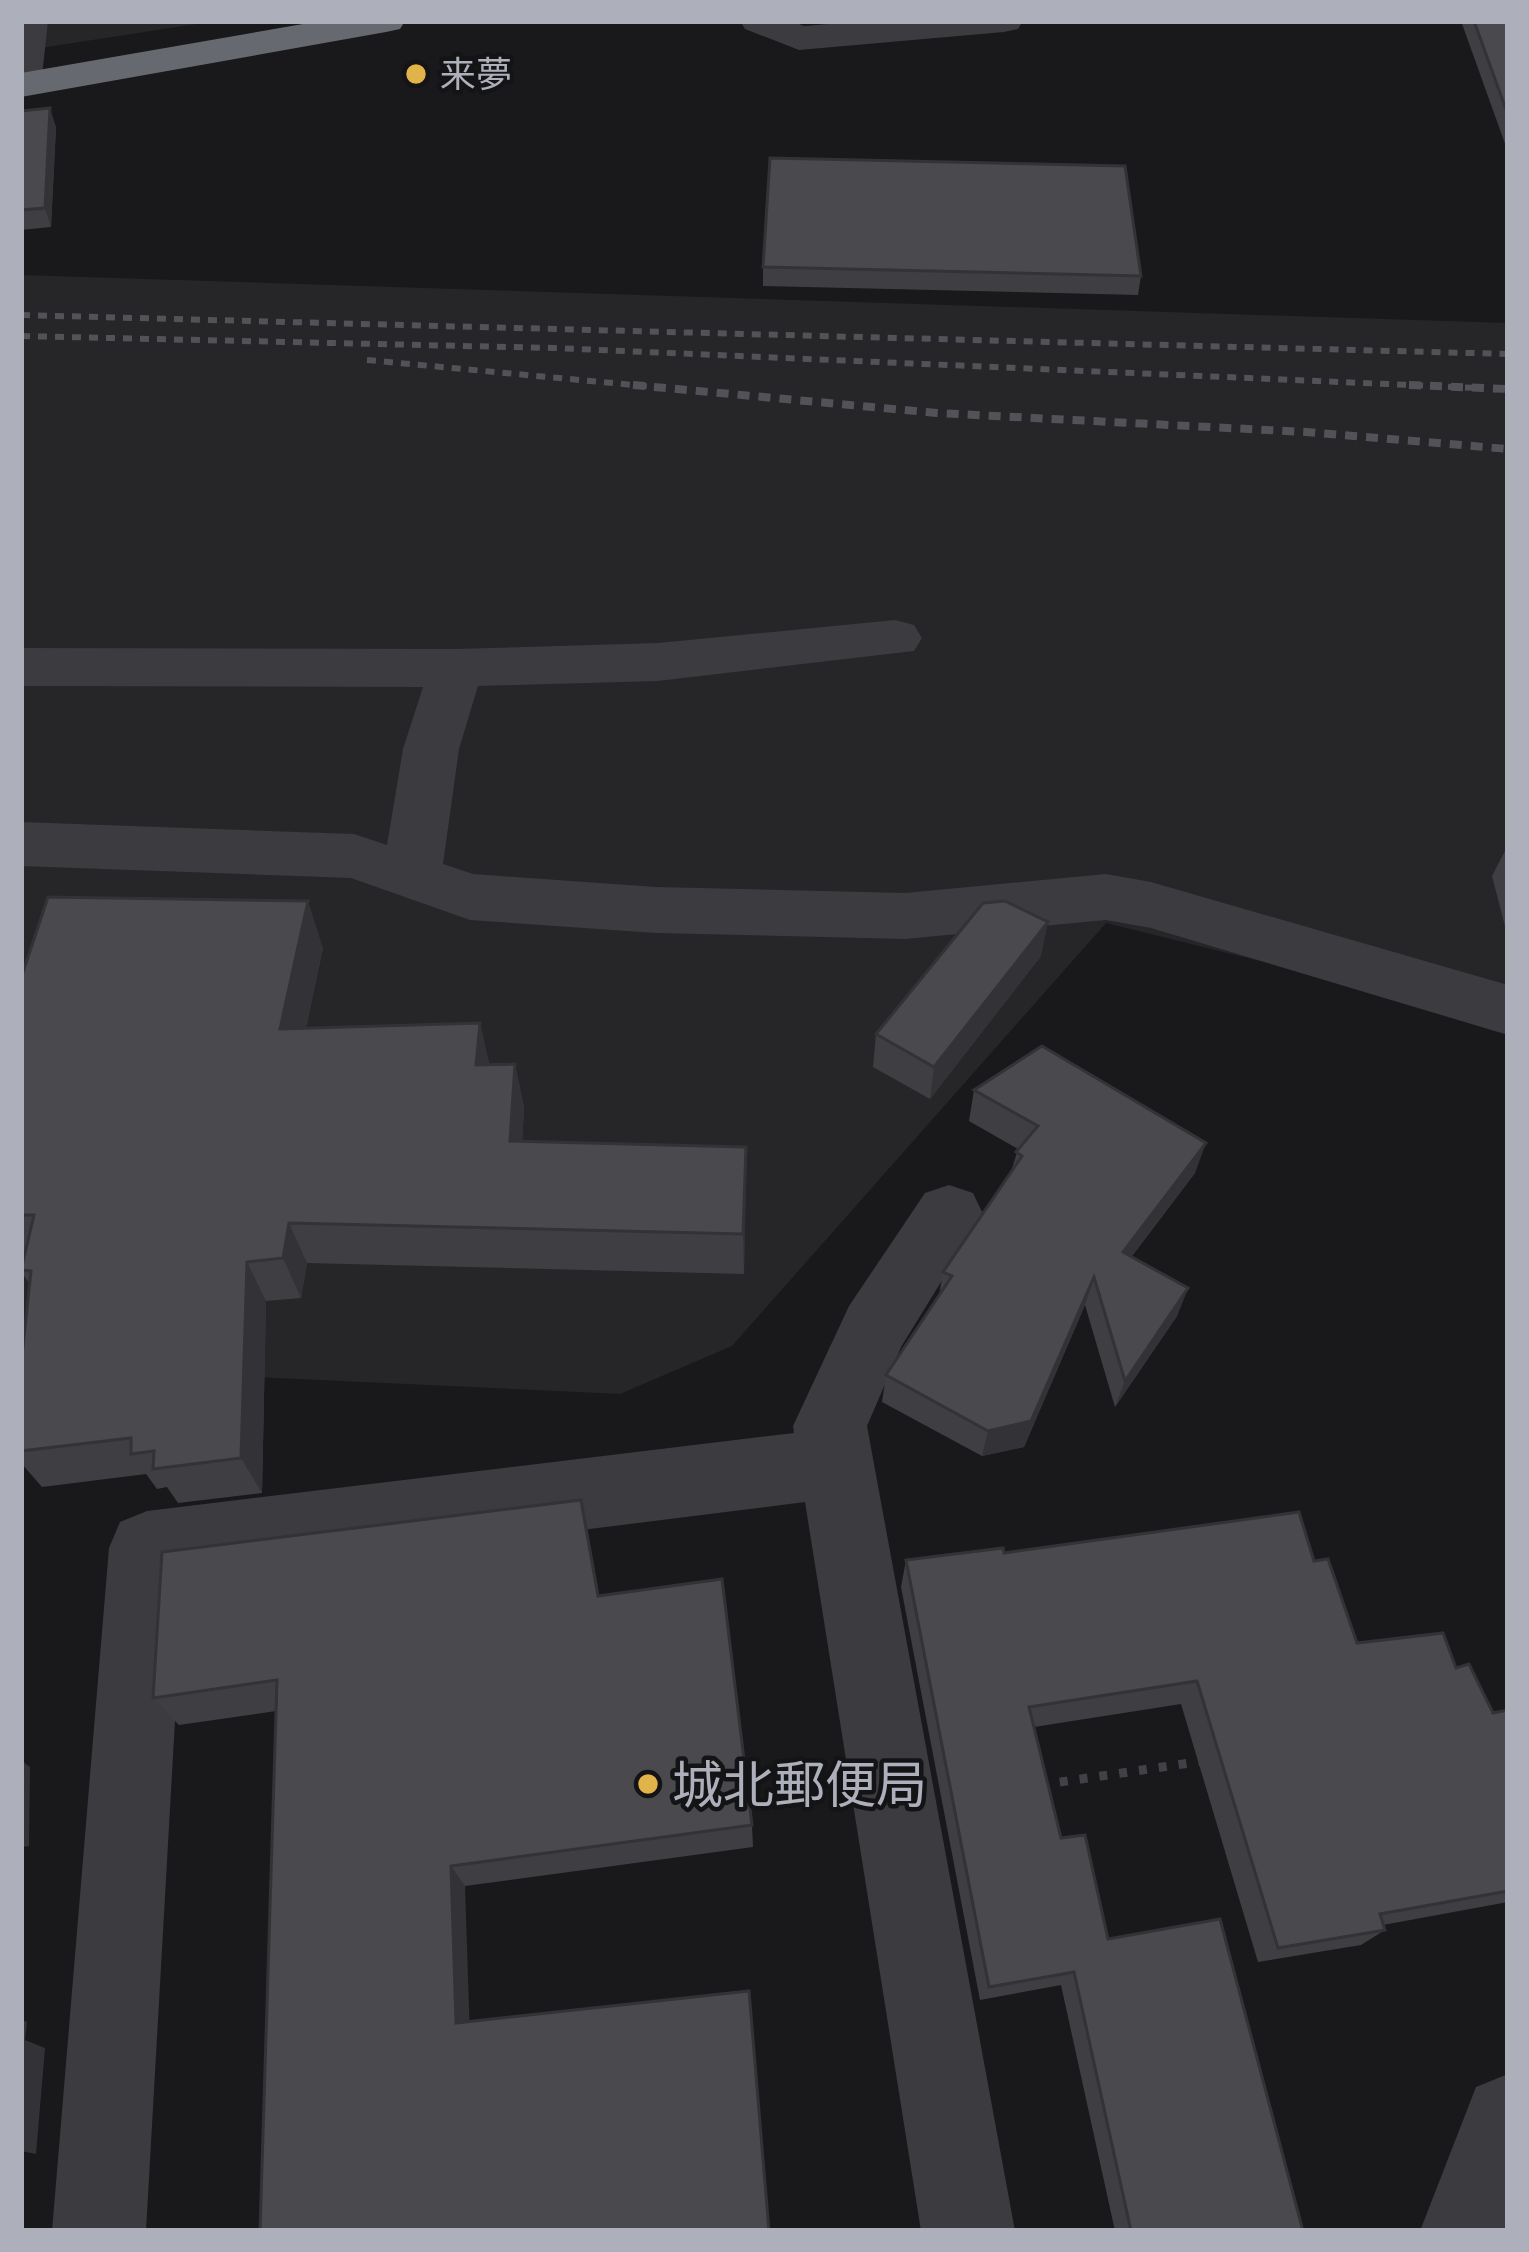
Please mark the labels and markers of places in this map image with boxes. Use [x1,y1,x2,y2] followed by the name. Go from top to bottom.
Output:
[440,52,512,96] place label: 来夢
[403,61,429,87] marker: 来夢
[672,1754,927,1815] place label: 城北郵便局
[635,1771,661,1797] marker: 城北郵便局

